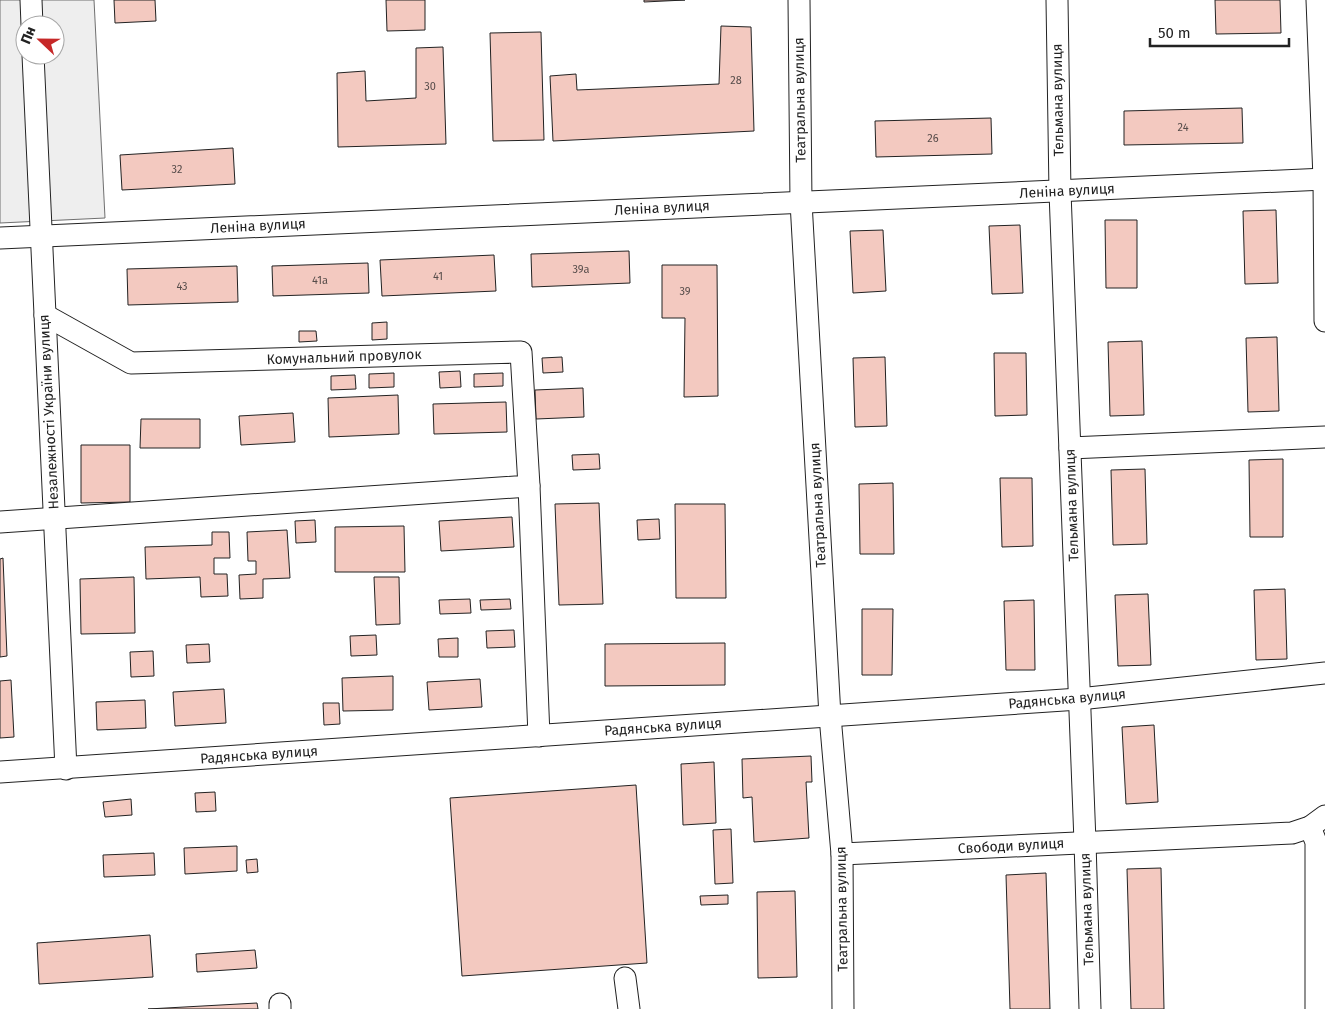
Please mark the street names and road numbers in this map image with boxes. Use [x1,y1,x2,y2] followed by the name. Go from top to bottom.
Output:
[790,37,810,163] street label: Театральна вулиця
[1049,44,1067,156] street label: Тельмана вулиця
[1019,180,1115,202] street label: Леніна вулиця
[614,197,710,219] street label: Леніна вулиця
[210,215,306,237] street label: Леніна вулиця
[35,314,63,510] street label: Незалежності України вулиця
[266,346,423,368] street label: Комунальний провулок
[806,442,830,568] street label: Театральна вулиця
[1062,448,1082,562] street label: Тельмана вулиця
[1008,685,1126,713] street label: Радянська вулиця
[604,714,722,740] street label: Радянська вулиця
[200,742,318,768] street label: Радянська вулиця
[957,835,1065,857] street label: Свободи вулиця
[832,846,852,972] street label: Театральна вулиця
[1077,852,1097,966] street label: Тельмана вулиця

